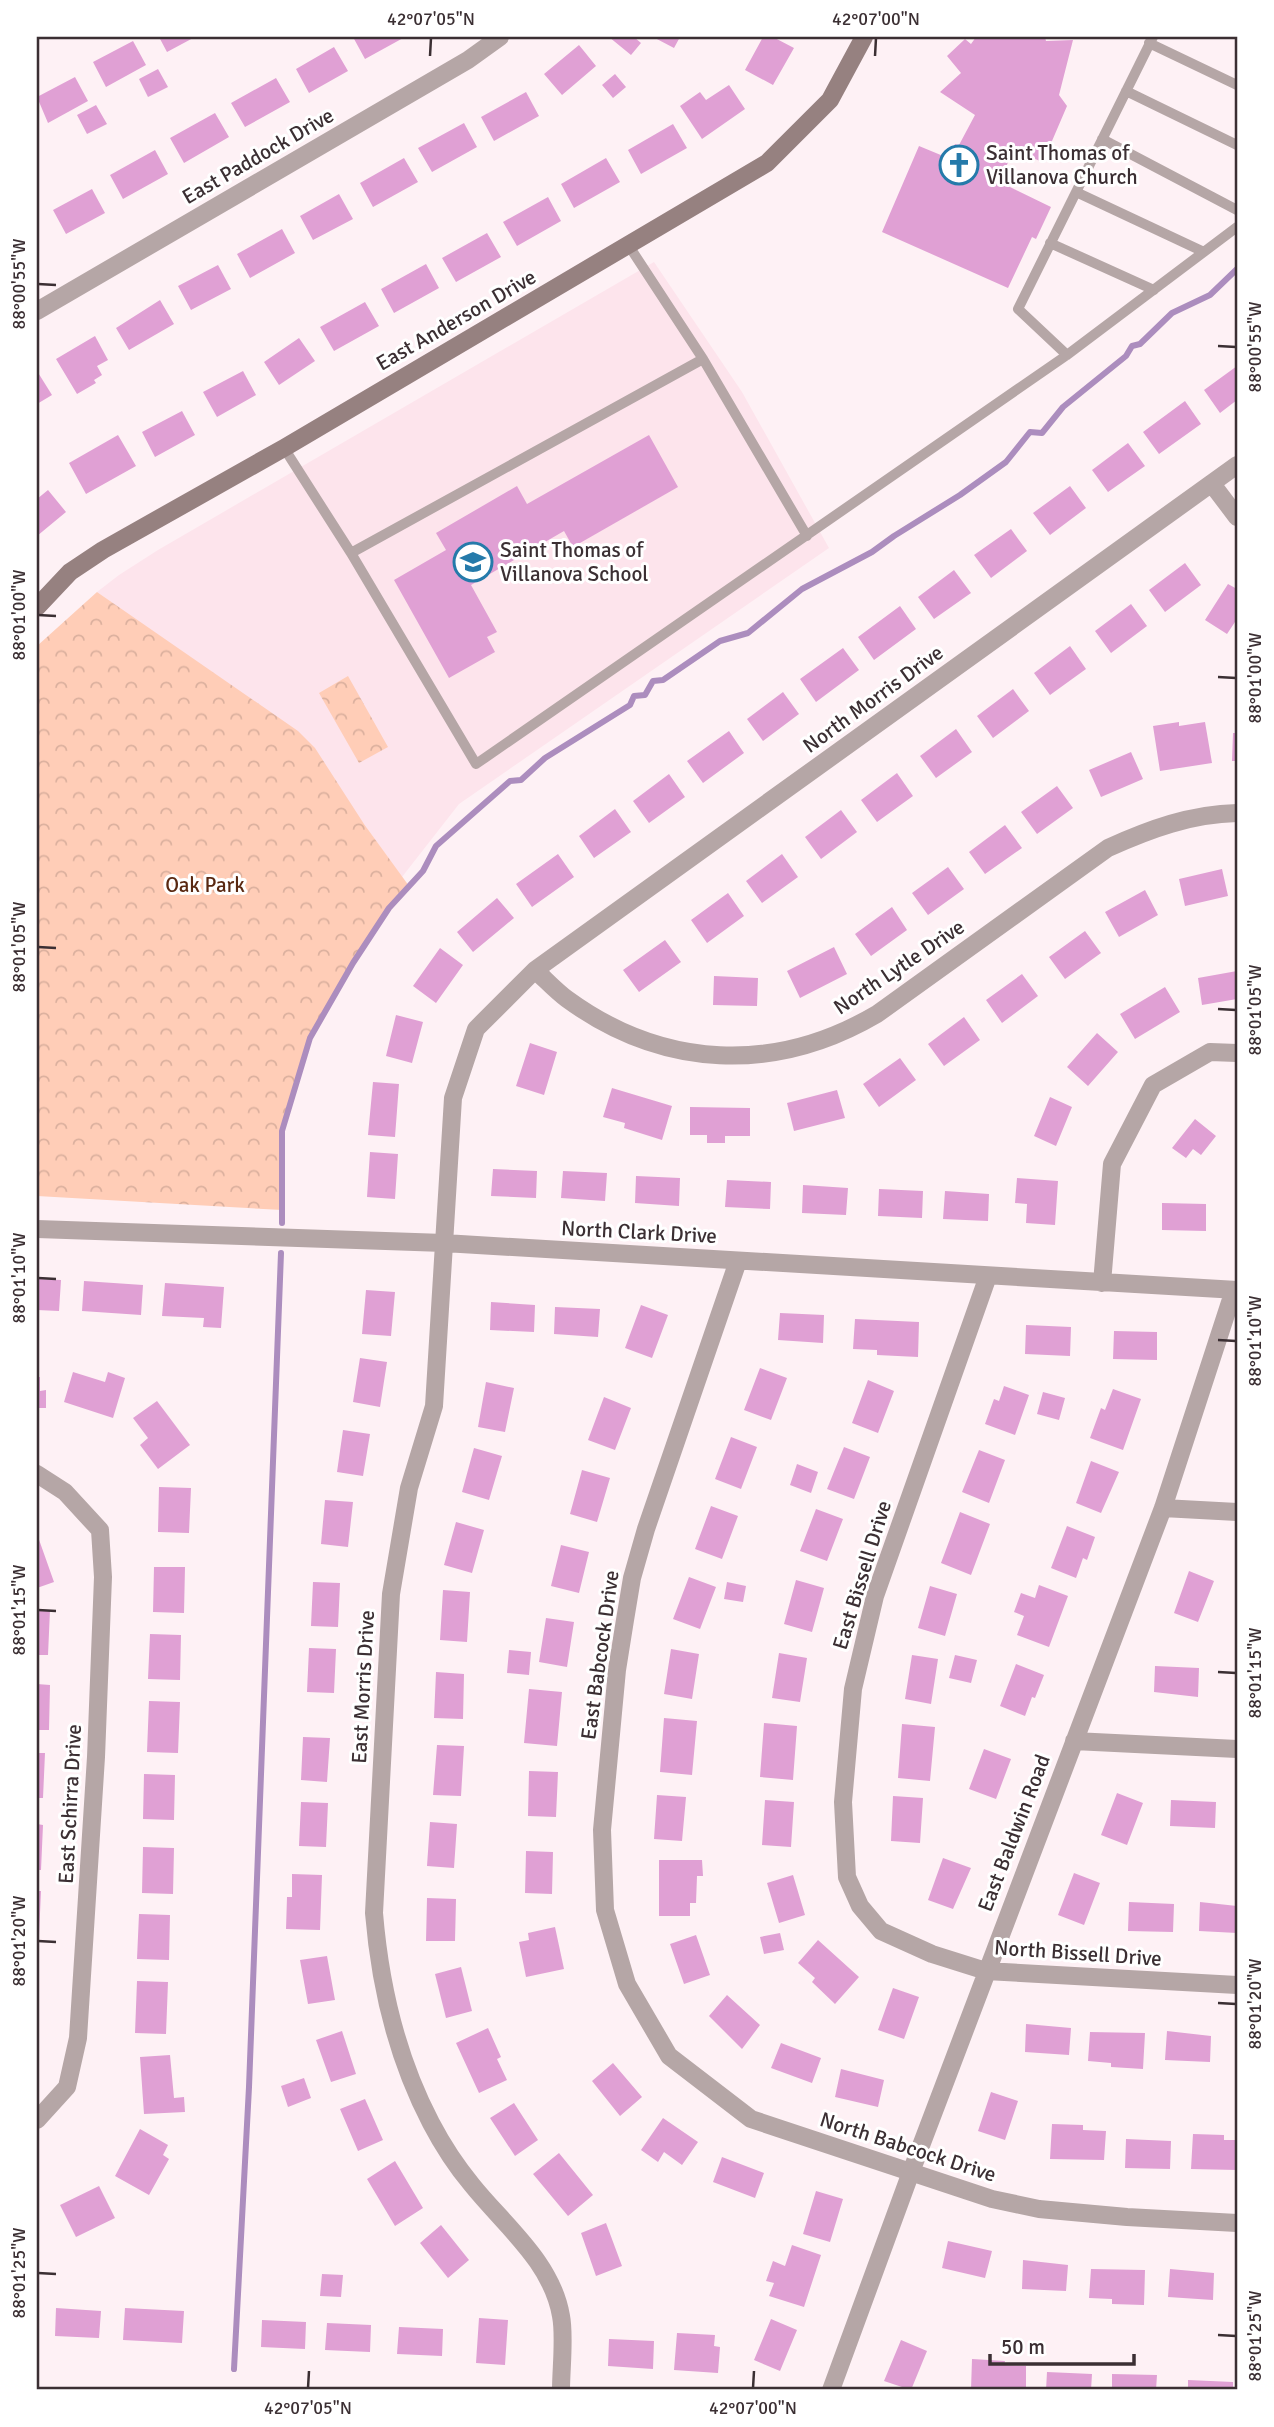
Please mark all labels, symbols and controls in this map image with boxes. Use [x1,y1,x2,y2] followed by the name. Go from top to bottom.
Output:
[387,8,475,30] text: 42°07'05"N
[832,8,920,30] text: 42°07'00"N
[178,102,338,210] street label: East Paddock Drive
[986,140,1138,190] place label: Saint Thomas of Villanova Church
[938,144,980,186] church icon: Saint Thomas of Villanova Church
[8,239,30,329] text: 88°00'55"W
[371,264,541,376] street label: East Anderson Drive
[1244,302,1266,392] text: 88°00'55"W
[500,537,649,587] place label: Saint Thomas of Villanova School
[452,541,494,583] school or university icon: Saint Thomas of Villanova School
[8,570,30,660] text: 88°01'00"W
[1244,633,1266,723] text: 88°01'00"W
[798,639,948,759] street label: North Morris Drive
[165,872,245,898] park label: Oak Park
[8,902,30,992] text: 88°01'05"W
[829,914,969,1020] street label: North Lytle Drive
[1244,965,1266,1055] text: 88°01'05"W
[560,1215,718,1249] street label: North Clark Drive
[8,1233,30,1323] text: 88°01'10"W
[1244,1296,1266,1386] text: 88°01'10"W
[827,1497,897,1653] street label: East Bissell Drive
[8,1565,30,1655] text: 88°01'15"W
[575,1569,625,1741] street label: East Babcock Drive
[346,1610,380,1764] street label: East Morris Drive
[1244,1628,1266,1718] text: 88°01'15"W
[53,1724,87,1884] street label: East Schirra Drive
[972,1751,1056,1915] street label: East Baldwin Road
[8,1896,30,1986] text: 88°01'20"W
[993,1934,1163,1972] street label: North Bissell Drive
[1244,1959,1266,2049] text: 88°01'20"W
[817,2106,999,2188] street label: North Babcock Drive
[8,2228,30,2318] text: 88°01'25"W
[1244,2291,1266,2381] text: 88°01'25"W
[990,2322,1134,2366] scale bar
[1001,2334,1045,2360] text: 50 m
[264,2397,352,2419] text: 42°07'05"N
[709,2397,797,2419] text: 42°07'00"N

